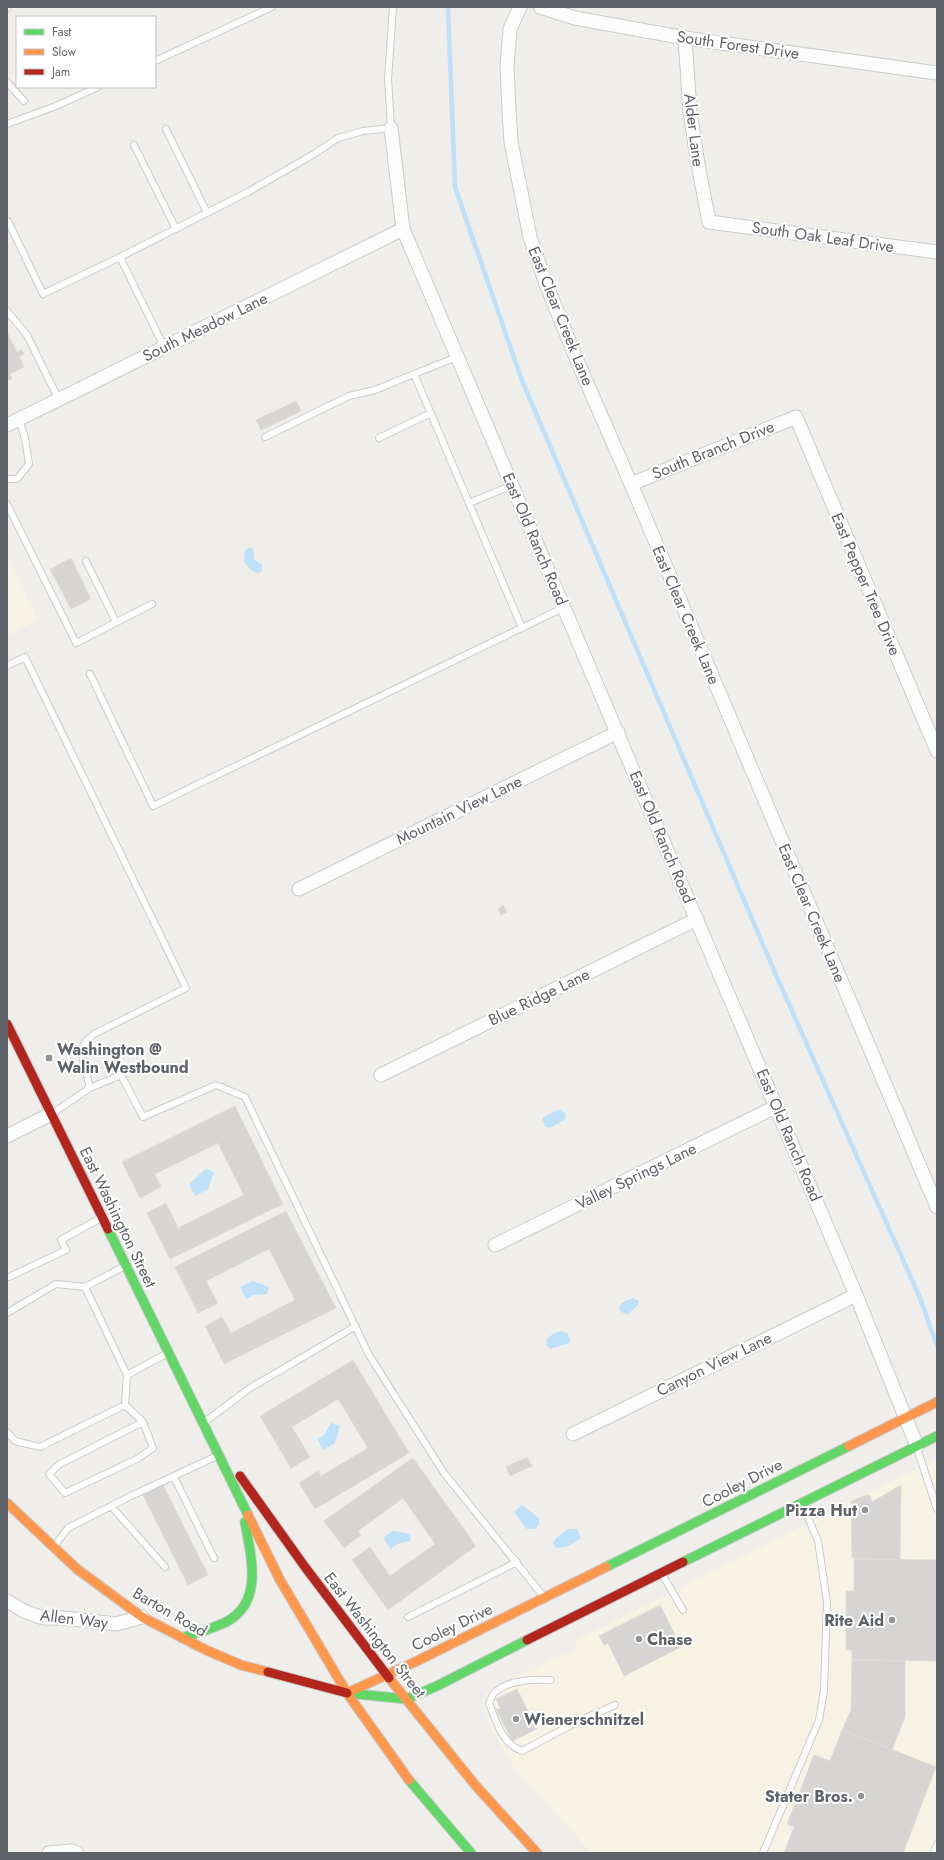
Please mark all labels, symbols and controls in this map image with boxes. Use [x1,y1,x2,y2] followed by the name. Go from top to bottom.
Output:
[16,16,156,88] legend
[52,23,71,41] text: Fast
[675,25,801,65] street label: South Forest Drive
[52,43,77,61] text: Slow
[50,63,70,81] text: Jam
[678,92,710,168] street label: Alder Lane
[750,216,896,258] street label: South Oak Leaf Drive
[523,243,599,389] street label: East Clear Creek Lane
[139,287,271,367] street label: South Meadow Lane
[648,415,778,485] street label: South Branch Drive
[497,469,573,609] street label: East Old Ranch Road
[825,509,907,659] street label: East Pepper Tree Drive
[646,542,726,688] street label: East Clear Creek Lane
[624,767,700,907] street label: East Old Ranch Road
[392,770,526,850] street label: Mountain View Lane
[772,840,852,986] street label: East Clear Creek Lane
[485,963,593,1031] street label: Blue Ridge Lane
[57,1038,189,1079] place label: Washington @ Walin Westbound
[44,1053,54,1063] marker: Washington @ Walin Westbound
[751,1065,827,1205] street label: East Old Ranch Road
[572,1137,700,1215] street label: Valley Springs Lane
[74,1143,162,1291] street label: East Washington Street
[652,1326,776,1402] street label: Canyon View Lane
[698,1453,786,1513] street label: Cooley Drive
[785,1499,858,1522] place label: Pizza Hut
[860,1505,870,1515] marker: Pizza Hut
[319,1567,432,1703] street label: East Washington Street
[129,1581,211,1643] street label: Barton Road
[408,1597,496,1657] street label: Cooley Drive
[39,1603,110,1635] street label: Allen Way
[824,1609,884,1632] place label: Rite Aid
[887,1615,897,1625] marker: Rite Aid
[647,1628,692,1651] place label: Chase
[634,1634,644,1644] marker: Chase
[524,1708,644,1731] place label: Wienerschnitzel
[511,1714,521,1724] marker: Wienerschnitzel
[765,1785,853,1808] place label: Stater Bros.
[856,1791,866,1801] marker: Stater Bros.

